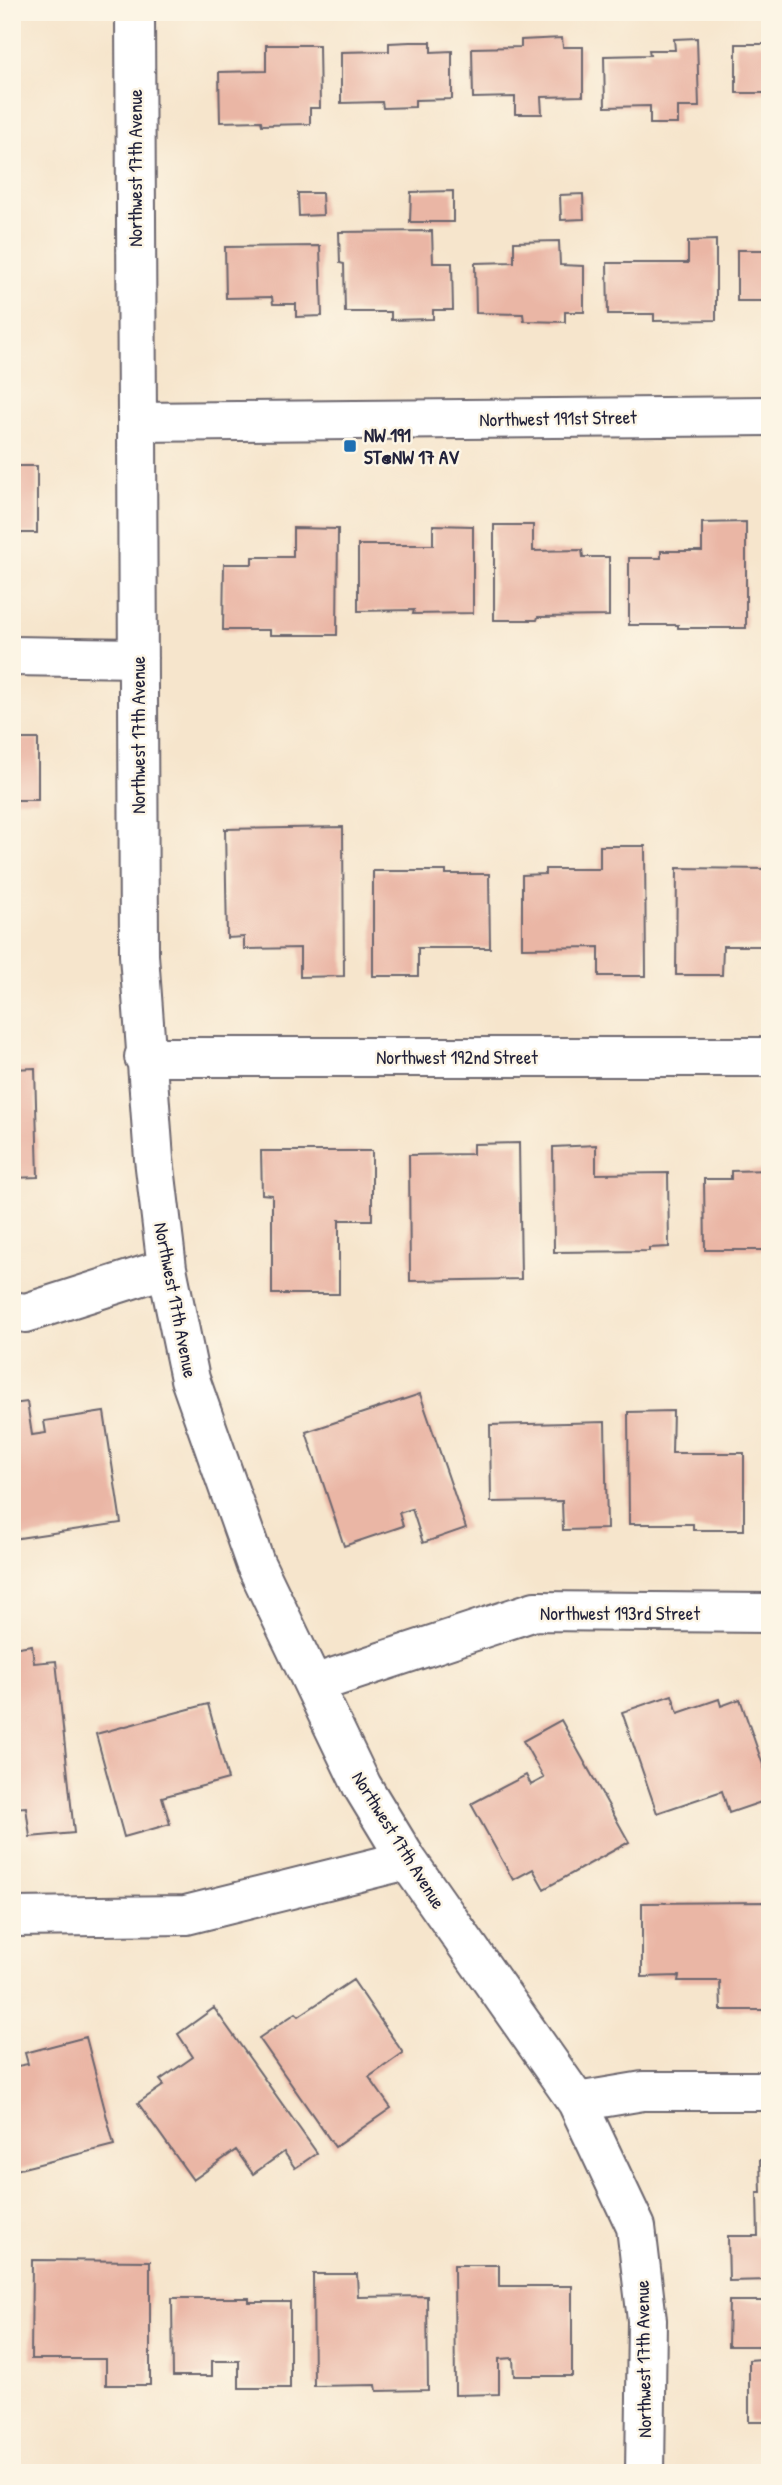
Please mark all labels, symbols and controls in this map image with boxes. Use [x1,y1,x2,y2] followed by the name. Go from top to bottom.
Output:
[122,89,148,247] street label: Northwest 17th Avenue
[479,404,637,432] street label: Northwest 191st Street
[364,422,460,470] place label: NW 191 ST@NW 17 AV
[342,438,358,454] marker: NW 191 ST@NW 17 AV
[125,656,151,814] street label: Northwest 17th Avenue
[376,1044,538,1070] street label: Northwest 192nd Street
[148,1220,204,1380] street label: Northwest 17th Avenue
[540,1600,700,1626] street label: Northwest 193rd Street
[346,1766,452,1914] street label: Northwest 17th Avenue
[629,2280,657,2438] street label: Northwest 17th Avenue

